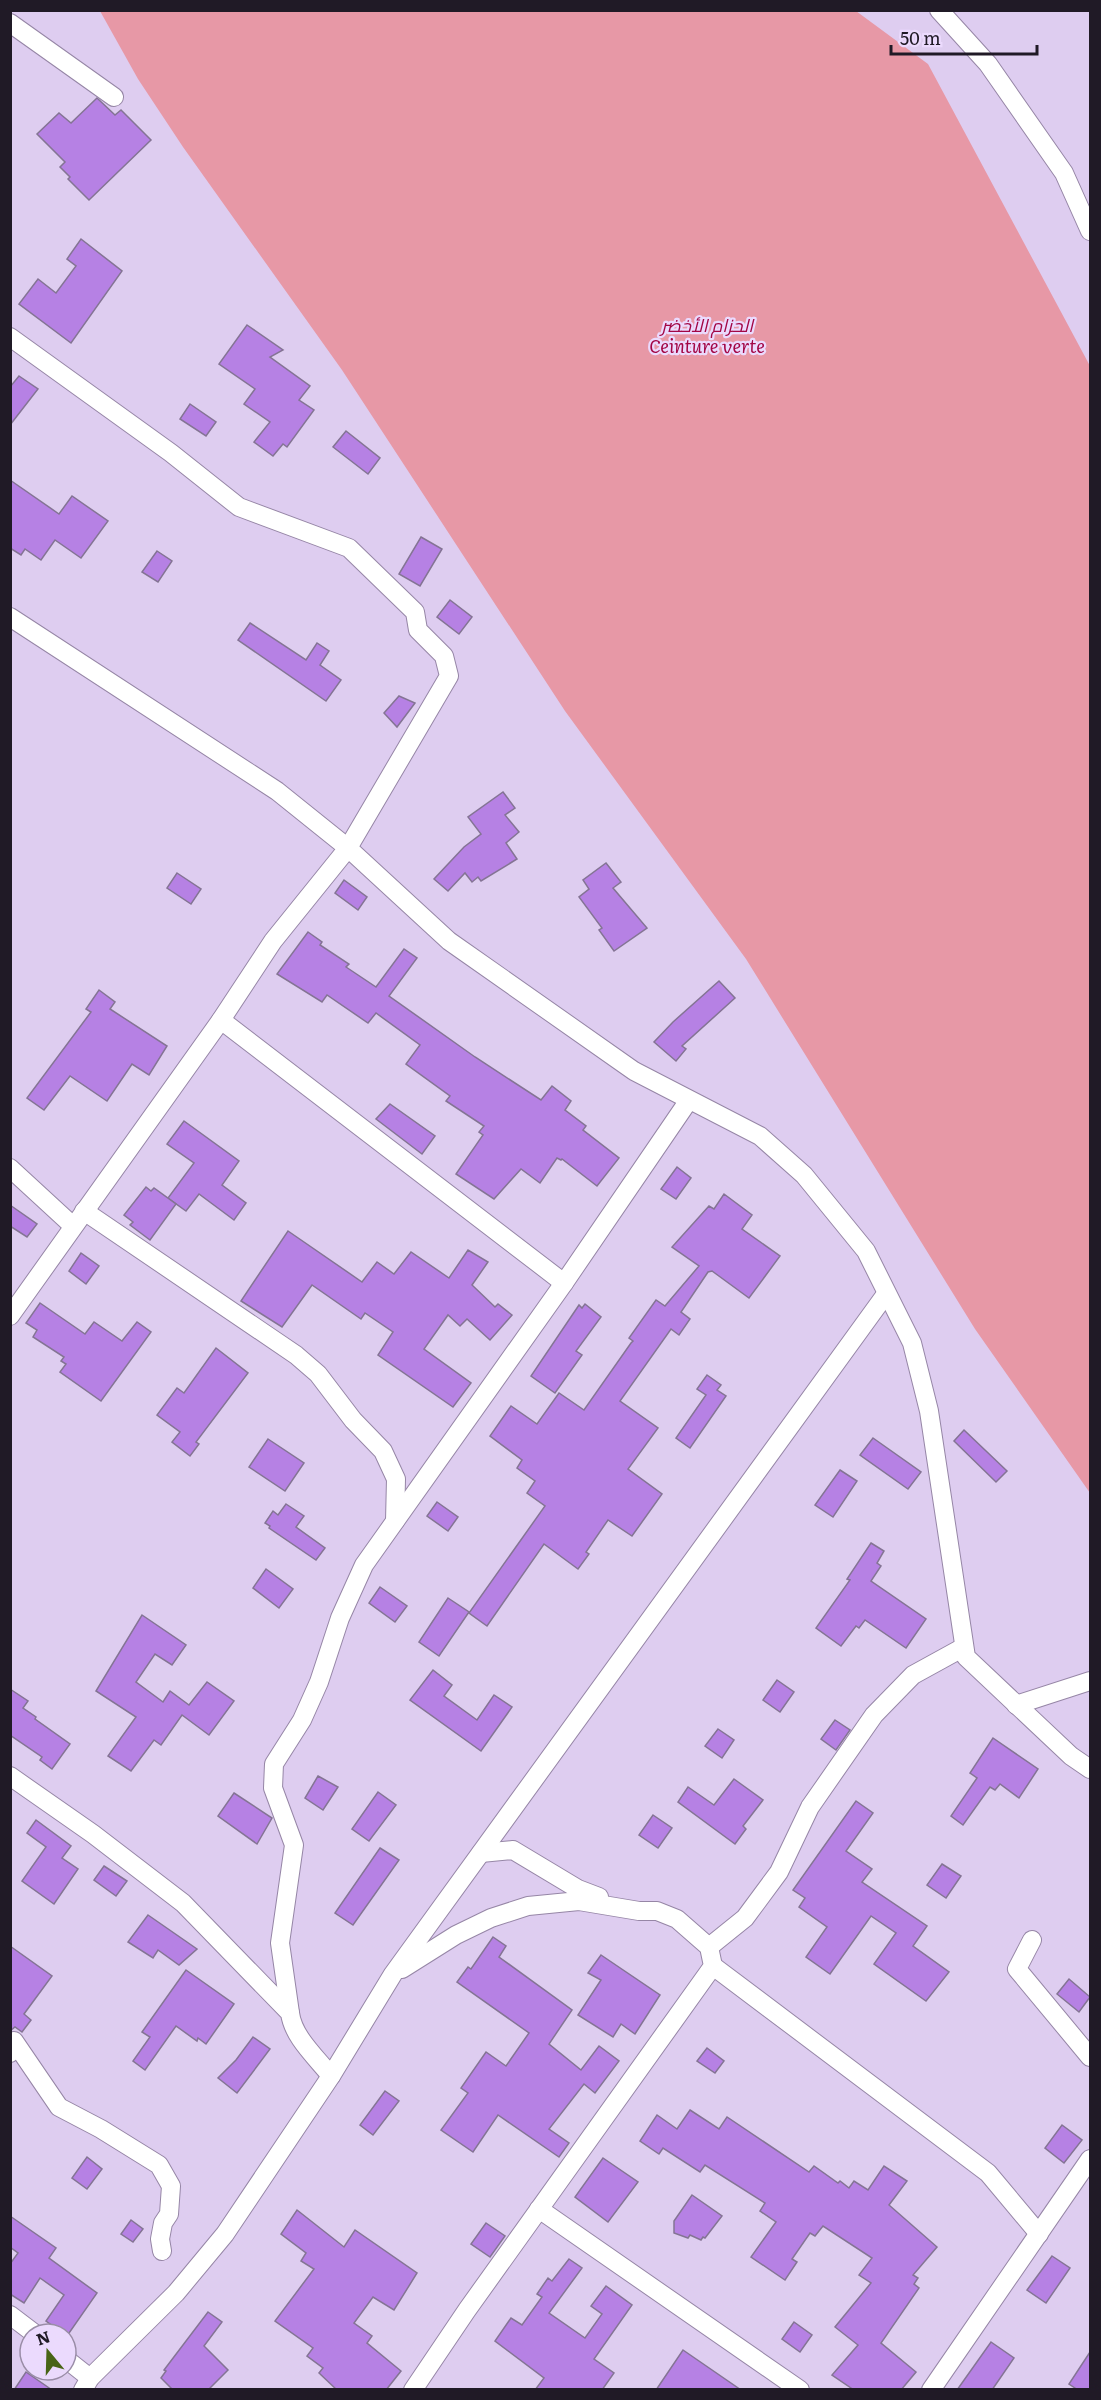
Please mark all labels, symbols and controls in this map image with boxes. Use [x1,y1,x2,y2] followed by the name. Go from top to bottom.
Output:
[891,18,1036,56] scale bar
[900,24,941,51] text: 50 m
[649,311,765,359] park label: الحزام الأخضر Ceinture verte
[18,2322,78,2382] north arrow
[33,2323,53,2350] text: N

